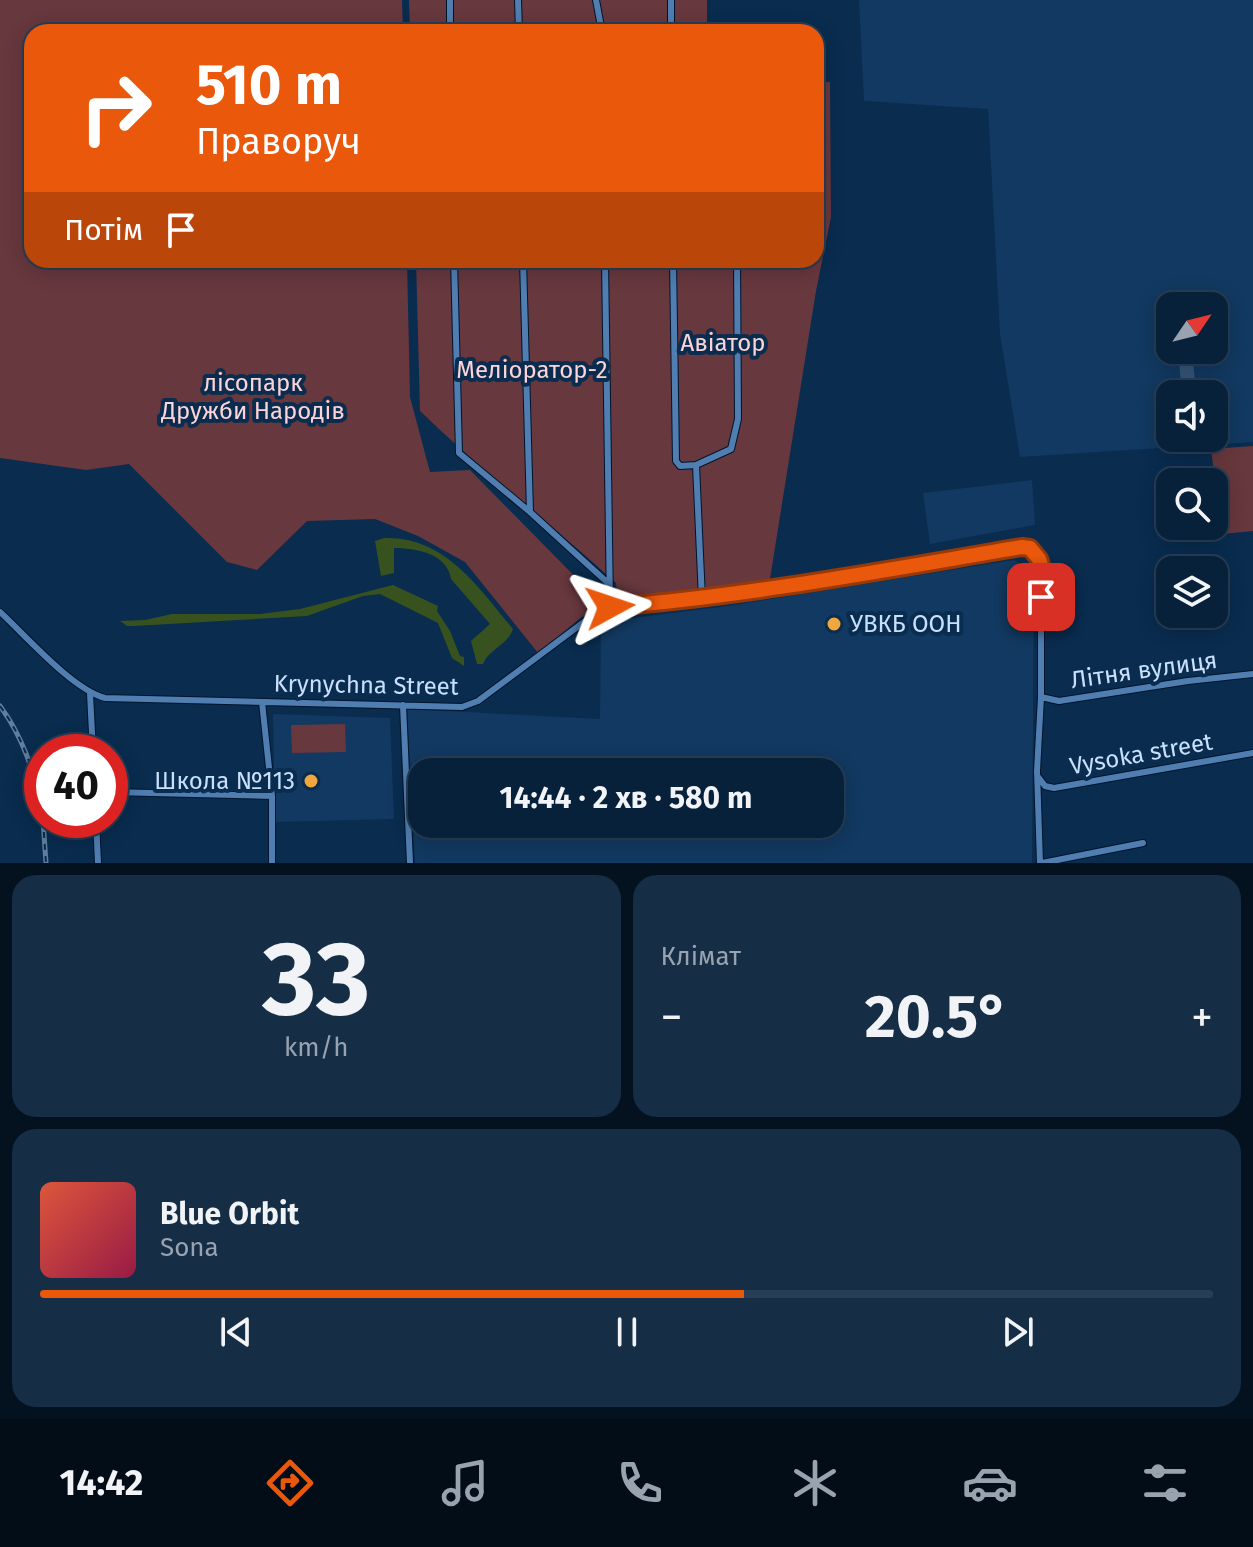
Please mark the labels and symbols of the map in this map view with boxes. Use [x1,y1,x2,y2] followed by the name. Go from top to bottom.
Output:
[1156,292,1228,364] north arrow
[680,329,766,357] park label: Авіатор
[456,356,608,384] park label: Меліоратор-2
[160,369,345,425] park label: лісопарк Дружби Народів
[1007,563,1075,631] pin
[568,565,652,649] position arrow
[850,610,961,638] place label: УВКБ ООН
[825,615,843,633] marker: УВКБ ООН
[1069,646,1219,694] street label: Літня вулиця
[273,669,459,701] street label: Krynychna Street
[1067,728,1215,780] street label: Vysoka street
[24,734,128,838] speed limit sign: 40
[154,767,295,795] place label: Школа №113
[302,772,320,790] marker: Школа №113

